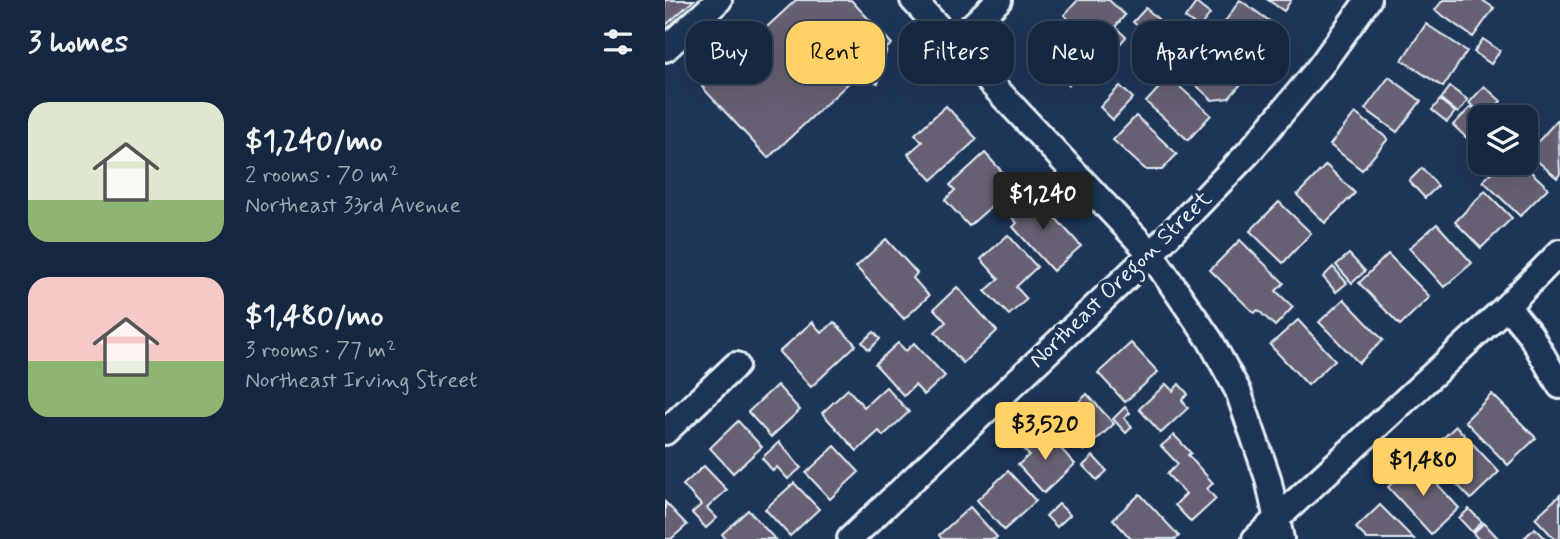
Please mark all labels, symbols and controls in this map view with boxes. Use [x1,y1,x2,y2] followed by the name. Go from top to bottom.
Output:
[686,21,772,84] chip: Buy
[786,21,885,84] chip: Rent
[899,21,1014,84] chip: Filters
[1028,21,1118,84] chip: New
[1132,21,1289,84] chip: Apartment
[28,23,128,62] text: 3 homes
[599,23,637,61] icon: filters
[1468,105,1538,175] map controls
[1468,105,1538,175] button: layers
[245,122,383,161] text: $1,240/mo
[84,130,168,214] icon: home
[245,161,399,191] text: 2 rooms · 70 m²
[986,173,1100,232] pin: $1,240
[1009,180,1077,210] text: $1,240
[1023,184,1221,377] street label: Northeast Oregon Street
[245,191,461,221] text: Northeast 33rd Avenue
[245,297,384,336] text: $1,480/mo
[84,305,168,389] icon: home
[245,336,396,366] text: 3 rooms · 77 m²
[245,366,478,396] text: Northeast Irving Street
[988,402,1102,462] pin: $3,520
[1011,410,1079,440] text: $3,520
[1366,438,1480,498] pin: $1,480
[1389,446,1457,476] text: $1,480

